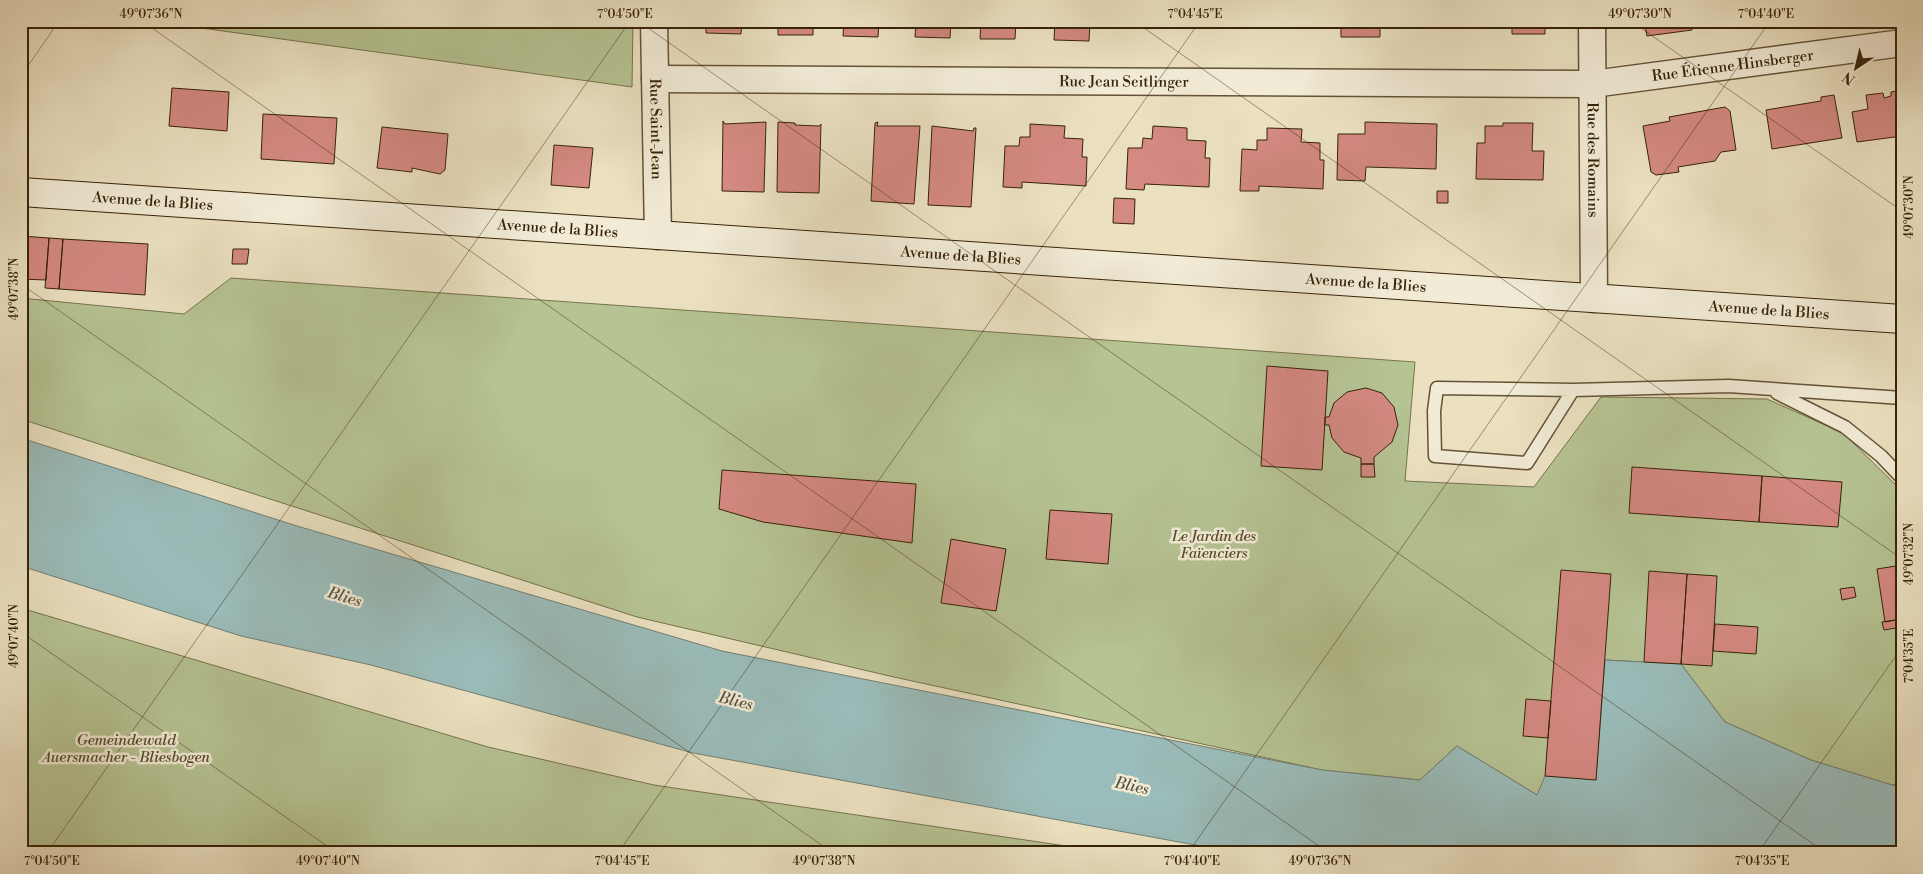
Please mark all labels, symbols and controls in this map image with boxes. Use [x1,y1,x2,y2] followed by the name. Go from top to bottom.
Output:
[120,7,183,22] text: 49°07'36"N
[597,7,653,22] text: 7°04'50"E
[1168,7,1222,22] text: 7°04'45"E
[1608,7,1672,22] text: 49°07'30"N
[1738,7,1794,22] text: 7°04'40"E
[1830,42,1880,92] north arrow
[1651,46,1815,86] street label: Rue Étienne Hinsberger
[1839,67,1859,88] text: N
[1059,72,1189,92] street label: Rue Jean Seitlinger
[645,78,666,180] street label: Rue Saint-Jean
[1583,102,1602,218] street label: Rue des Romains
[1902,175,1917,239] text: 49°07'30"N
[91,188,214,215] street label: Avenue de la Blies
[496,215,619,242] street label: Avenue de la Blies
[899,242,1022,270] street label: Avenue de la Blies
[7,257,22,320] text: 49°07'38"N
[1304,270,1427,297] street label: Avenue de la Blies
[1707,297,1830,324] street label: Avenue de la Blies
[1902,523,1917,585] text: 49°07'32"N
[1171,527,1256,563] park label: Le Jardin des Faïenciers
[324,582,364,612] water label: Blies
[7,604,22,668] text: 49°07'40"N
[1902,629,1917,683] text: 7°04'35"E
[716,687,755,715] water label: Blies
[40,731,210,767] park label: Gemeindewald Auersmacher - Bliesbogen
[1112,772,1151,799] water label: Blies
[24,854,80,869] text: 7°04'50"E
[296,854,360,869] text: 49°07'40"N
[595,854,649,869] text: 7°04'45"E
[793,854,856,869] text: 49°07'38"N
[1164,854,1220,869] text: 7°04'40"E
[1289,854,1352,869] text: 49°07'36"N
[1735,854,1789,869] text: 7°04'35"E

